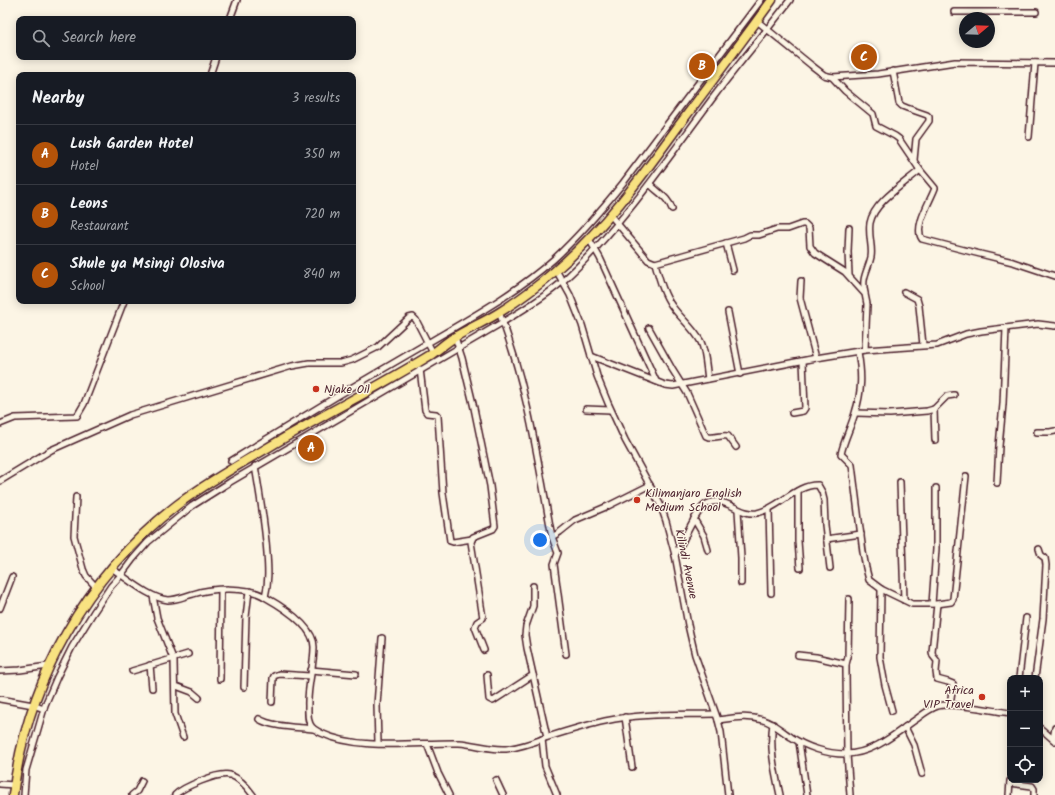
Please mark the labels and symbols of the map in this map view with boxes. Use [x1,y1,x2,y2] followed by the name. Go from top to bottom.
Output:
[959,12,995,48] north arrow
[851,42,877,72] pin: C
[689,51,715,81] pin: B
[324,380,370,399] place label: Njake Oil
[311,384,321,394] marker: Njake Oil
[298,433,324,463] pin: A
[645,484,742,517] place label: Kilimanjaro English Medium School
[632,495,642,505] marker: Kilimanjaro English Medium School
[669,527,703,601] street label: Kilindi Avenue
[530,530,550,550] your location
[923,681,974,714] place label: Africa VIP Travel
[977,692,987,702] marker: Africa VIP Travel

